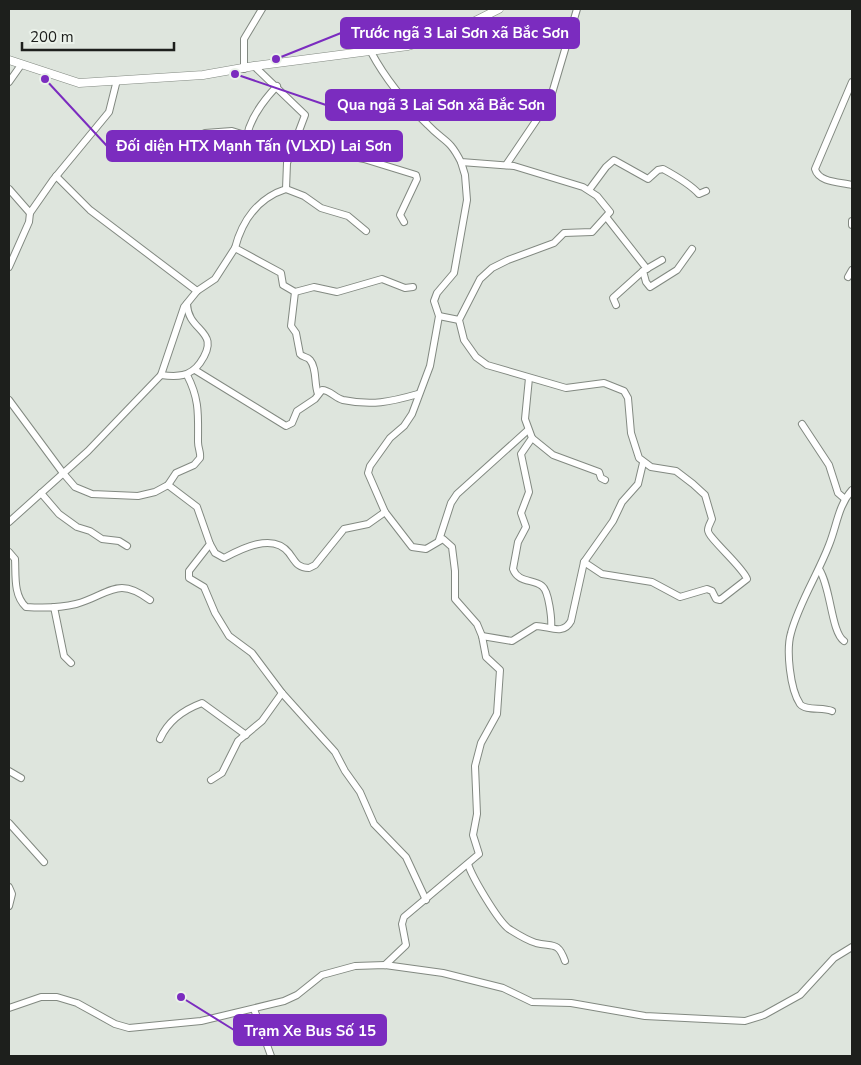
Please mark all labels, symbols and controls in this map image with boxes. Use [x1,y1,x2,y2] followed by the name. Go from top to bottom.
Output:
[341,18,579,48] callout: Trước ngã 3 Lai Sơn xã Bắc Sơn
[22,20,175,52] scale bar
[351,23,569,43] text: Trước ngã 3 Lai Sơn xã Bắc Sơn
[30,27,74,47] text: 200 m
[326,90,555,120] callout: Qua ngã 3 Lai Sơn xã Bắc Sơn
[337,95,545,115] text: Qua ngã 3 Lai Sơn xã Bắc Sơn
[107,131,402,161] callout: Đối diện HTX Mạnh Tấn (VLXD) Lai Sơn
[115,136,392,156] text: Đối diện HTX Mạnh Tấn (VLXD) Lai Sơn
[234,1015,386,1045] callout: Trạm Xe Bus Số 15
[244,1021,376,1041] text: Trạm Xe Bus Số 15

